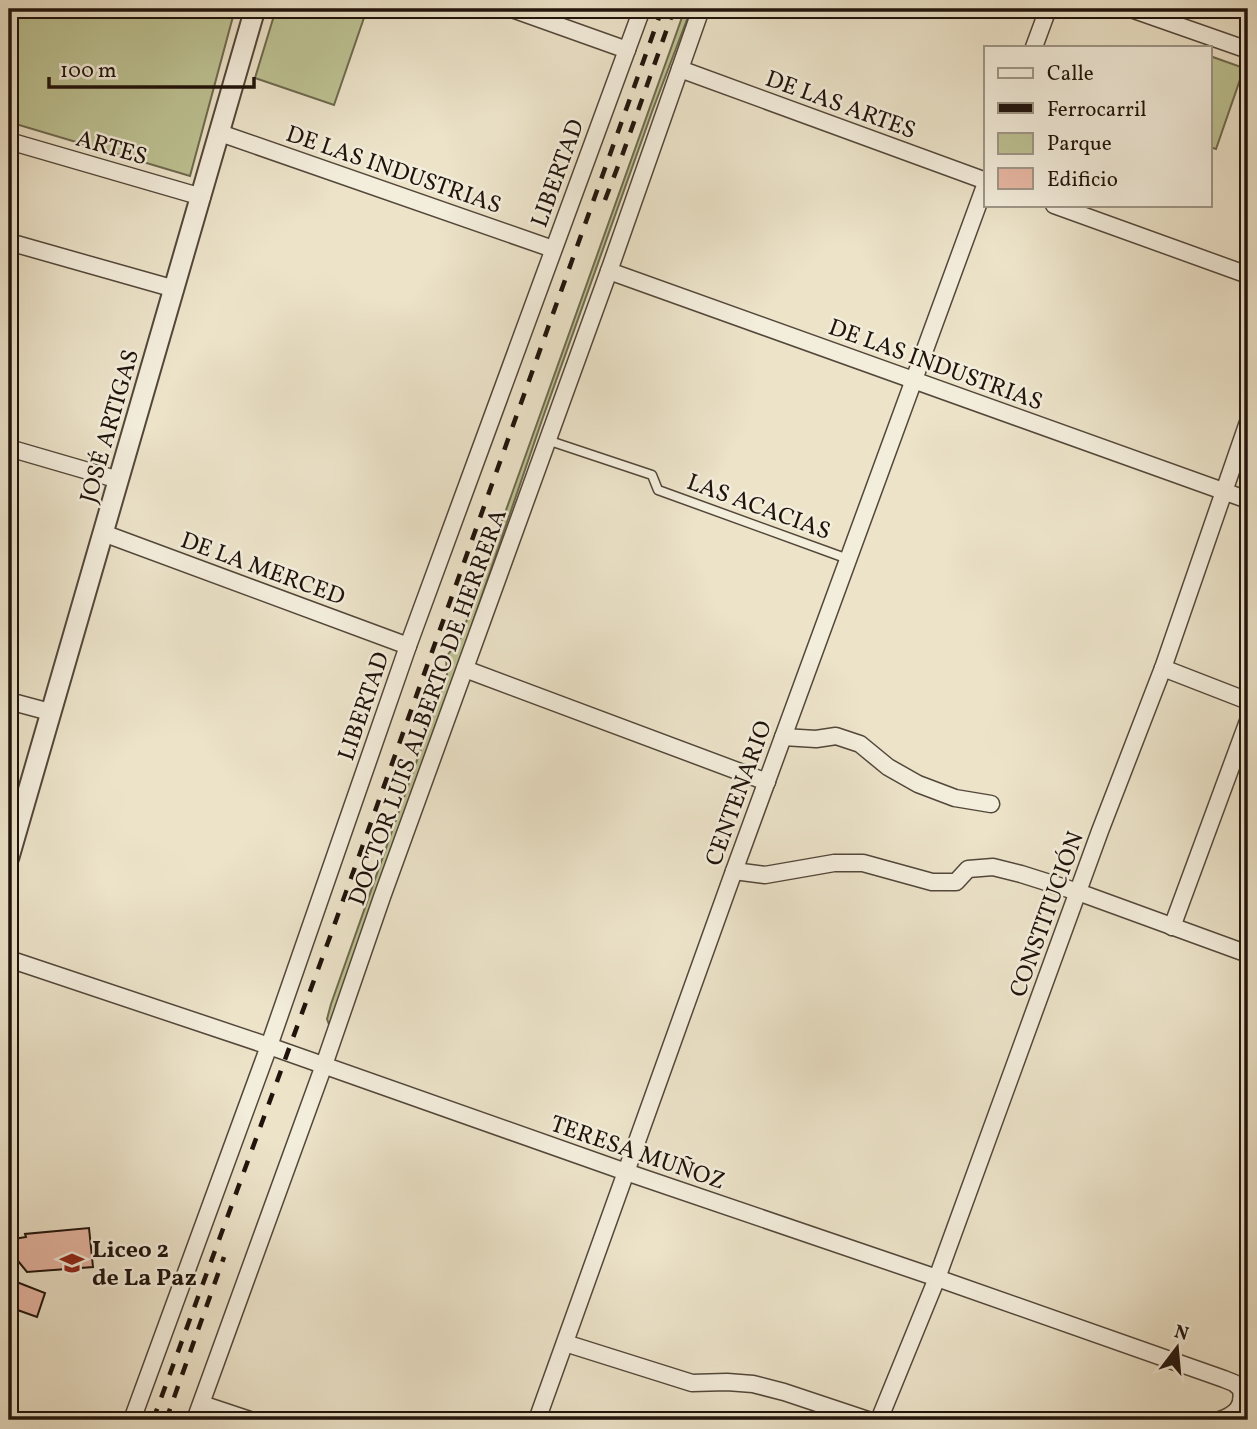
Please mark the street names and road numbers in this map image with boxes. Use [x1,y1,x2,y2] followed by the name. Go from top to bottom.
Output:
[760,63,920,149] street label: DE LAS ARTES
[524,115,594,233] street label: LIBERTAD
[281,118,506,224] street label: DE LAS INDUSTRIAS
[72,123,151,175] street label: ARTES
[823,311,1047,420] street label: DE LAS INDUSTRIAS
[73,346,149,507] street label: JOSÉ ARTIGAS
[682,466,835,550] street label: LAS ACACIAS
[341,504,517,911] street label: DOCTOR LUIS ALBERTO DE HERRERA
[175,524,349,615] street label: DE LA MERCED
[330,648,399,766] street label: LIBERTAD
[698,716,782,871] street label: CENTENARIO
[1002,827,1094,1002] street label: CONSTITUCIÓN
[545,1108,729,1200] street label: TERESA MUÑOZ

